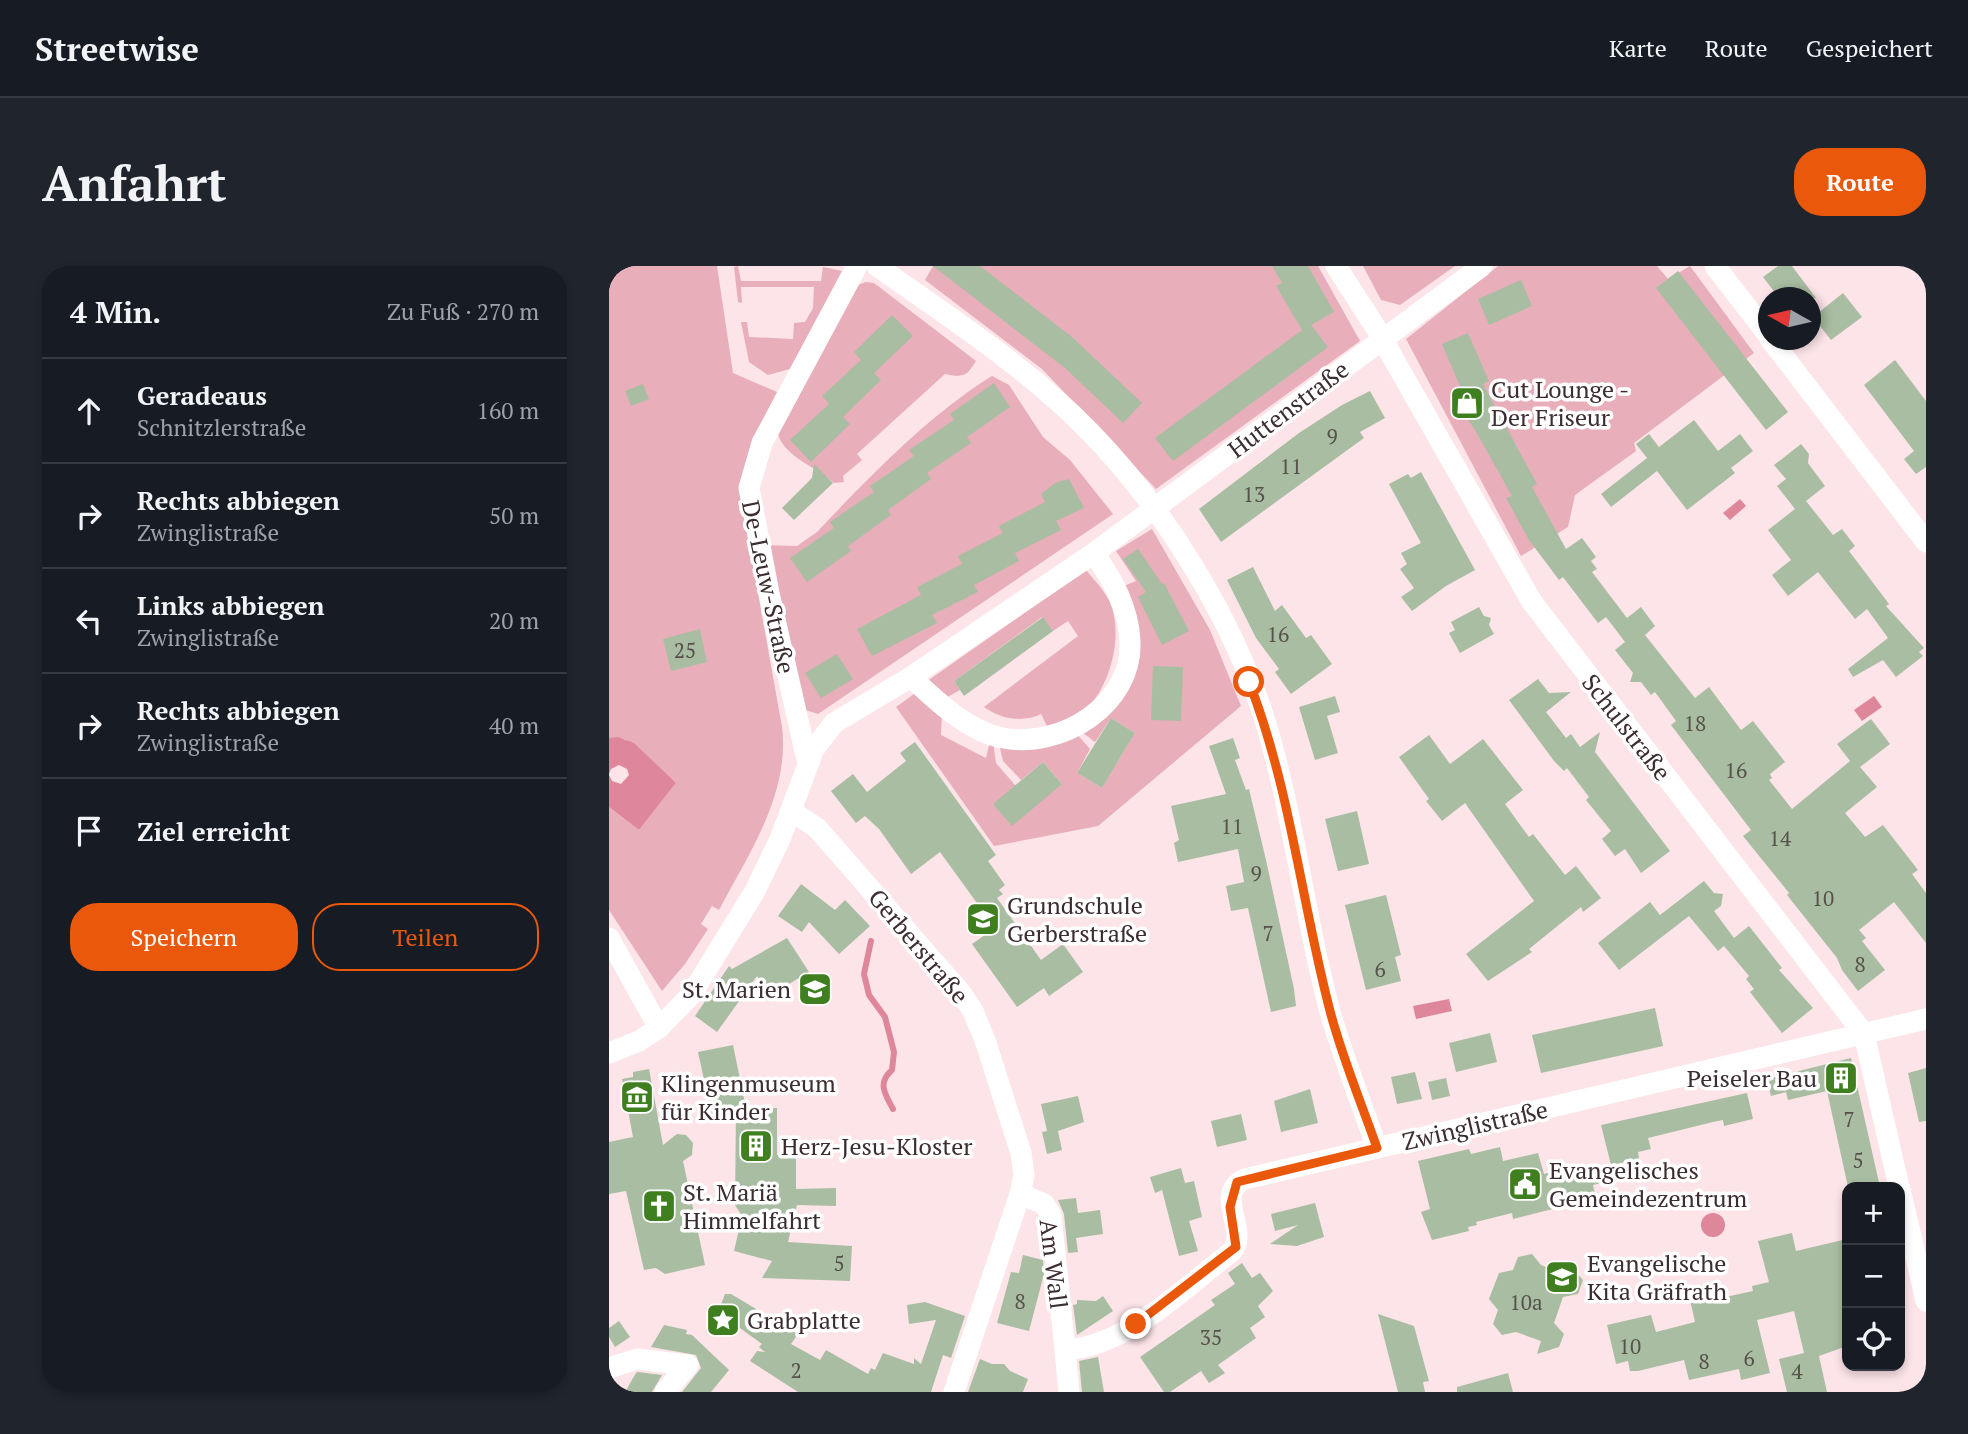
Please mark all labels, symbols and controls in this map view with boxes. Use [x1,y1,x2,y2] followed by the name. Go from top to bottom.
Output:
[35,27,199,70] text: Streetwise
[1609,32,1667,64] text: Karte
[1705,32,1768,64] text: Route
[1806,32,1933,64] text: Gespeichert
[1794,148,1926,216] button: Route
[42,150,227,215] text: Anfahrt
[1758,287,1821,350] north arrow
[70,292,161,332] text: 4 Min.
[387,296,539,327] text: Zu Fuß · 270 m
[1221,353,1355,465] street label: Huttenstraße
[1491,373,1629,433] place label: Cut Lounge - Der Friseur
[137,378,267,412] text: Geradeaus
[1448,384,1486,422] shop icon: Cut Lounge - Der Friseur
[70,392,108,430] icon: ahead
[477,395,539,426] text: 160 m
[137,412,306,443] text: Schnitzlerstraße
[1326,422,1338,450] house number: 9
[1280,452,1302,480] house number: 11
[1243,480,1265,508] house number: 13
[137,483,340,517] text: Rechts abbiegen
[70,497,108,535] icon: right
[735,497,803,677] street label: De-Leuw-Straße
[489,500,539,531] text: 50 m
[137,517,279,548] text: Zwinglistraße
[137,588,325,622] text: Links abbiegen
[70,602,108,640] icon: left
[489,605,539,636] text: 20 m
[1267,620,1289,648] house number: 16
[137,622,279,653] text: Zwinglistraße
[674,636,696,664] house number: 25
[1233,666,1264,697] route start
[1575,667,1679,787] street label: Schulstraße
[137,693,340,727] text: Rechts abbiegen
[70,707,108,745] icon: right
[1684,709,1706,737] house number: 18
[489,710,539,741] text: 40 m
[137,727,279,758] text: Zwinglistraße
[1725,756,1747,784] house number: 16
[70,812,108,850] icon: arrive
[1221,812,1243,840] house number: 11
[137,814,290,848] text: Ziel erreicht
[1769,824,1792,852] house number: 14
[1250,859,1262,887] house number: 9
[862,882,976,1010] street label: Gerberstraße
[1812,884,1834,912] house number: 10
[1007,889,1147,949] place label: Grundschule Gerberstraße
[964,900,1002,938] school or university icon: Grundschule Gerberstraße
[70,903,298,971] button: Speichern
[312,903,539,971] button: Teilen
[1262,919,1274,947] house number: 7
[1854,950,1866,978] house number: 8
[1374,955,1386,983] house number: 6
[796,970,834,1008] school or university icon: St. Marien
[682,973,791,1005] place label: St. Marien
[1822,1059,1860,1097] building icon: Peiseler Bau
[1687,1062,1817,1094] place label: Peiseler Bau
[661,1067,836,1127] place label: Klingenmuseum für Kinder
[618,1078,656,1116] museum icon: Klingenmuseum für Kinder
[1399,1093,1551,1157] street label: Zwinglistraße
[1843,1105,1855,1133] house number: 7
[737,1127,775,1165] building icon: Herz-Jesu-Kloster
[781,1130,973,1162] place label: Herz-Jesu-Kloster
[1852,1146,1864,1174] house number: 5
[1549,1154,1748,1214] place label: Evangelisches Gemeindezentrum
[1506,1165,1544,1203] public building icon: Evangelisches Gemeindezentrum
[683,1176,821,1236] place label: St. Mariä Himmelfahrt
[1842,1182,1905,1371] map controls
[1842,1182,1905,1245] button: +
[640,1187,678,1225] church icon: St. Mariä Himmelfahrt
[1033,1217,1075,1311] street label: Am Wall
[1842,1245,1905,1308] button: −
[1587,1247,1727,1307] place label: Evangelische Kita Gräfrath
[833,1249,845,1277] house number: 5
[1543,1258,1581,1296] school or university icon: Evangelische Kita Gräfrath
[1014,1287,1026,1315] house number: 8
[1510,1288,1543,1316] house number: 10a
[704,1301,742,1339] place icon: Grabplatte
[747,1304,861,1336] place label: Grabplatte
[1120,1308,1151,1339] route end
[1842,1308,1905,1371] button: locate
[1200,1323,1222,1351] house number: 35
[1619,1332,1641,1360] house number: 10
[1743,1344,1755,1372] house number: 6
[1698,1347,1710,1375] house number: 8
[790,1356,802,1384] house number: 2
[1791,1357,1803,1385] house number: 4

